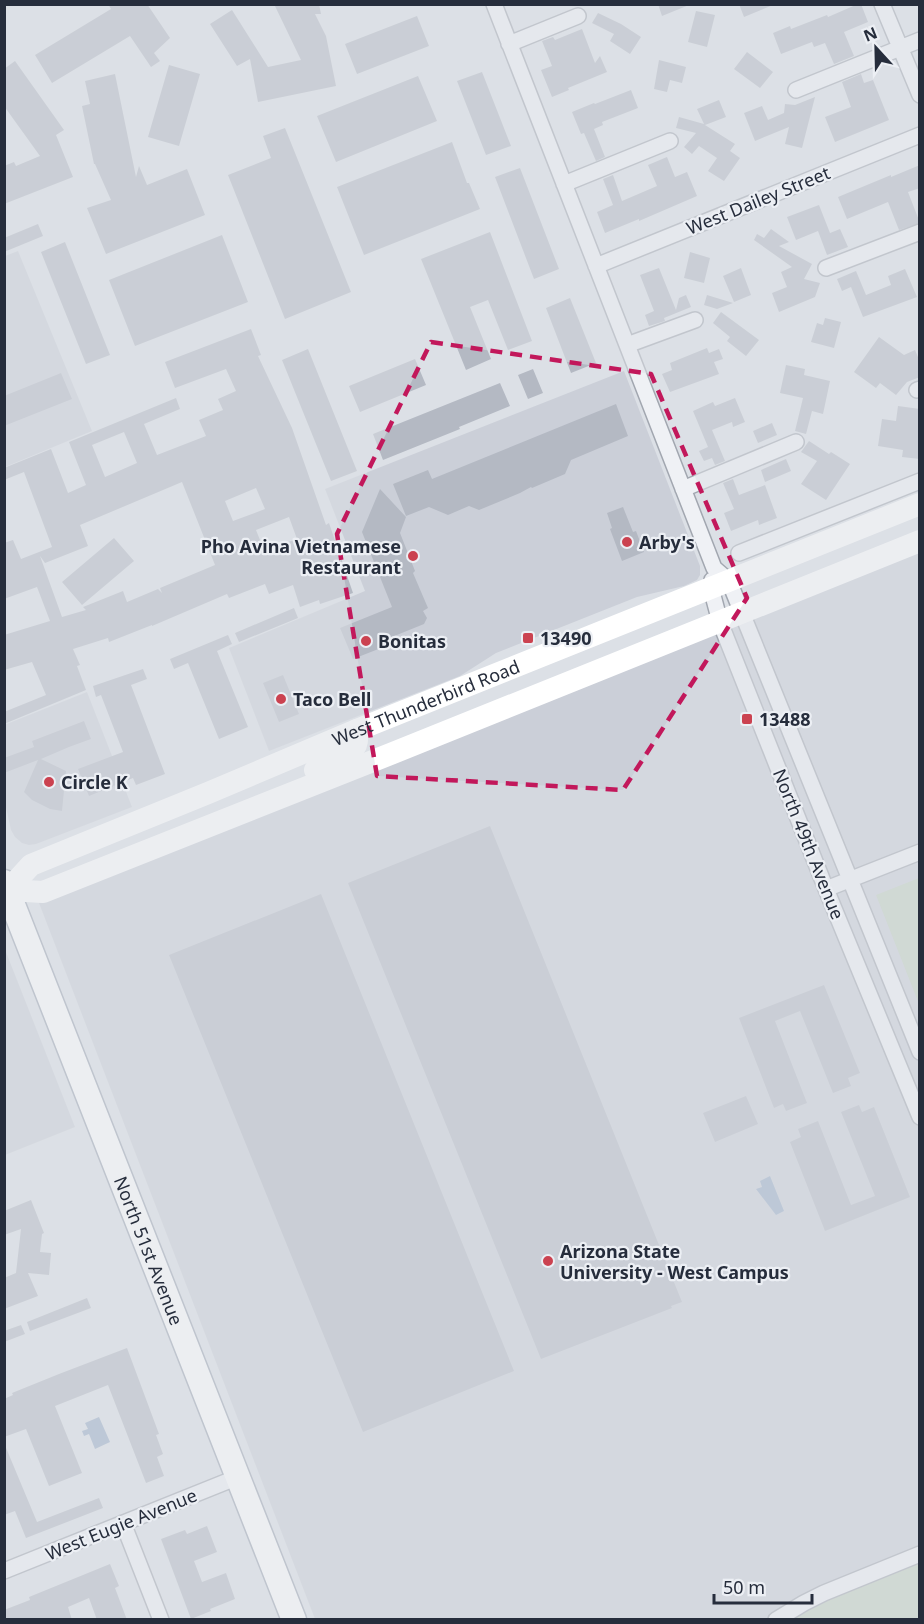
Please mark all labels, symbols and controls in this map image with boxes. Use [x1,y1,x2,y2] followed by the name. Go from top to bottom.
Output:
[846,18,906,78] north arrow
[860,21,881,47] text: N
[683,160,834,240] street label: West Dailey Street
[639,530,695,554] place label: Arby's
[201,534,401,579] place label: Pho Avina Vietnamese Restaurant
[620,535,634,549] marker: Arby's
[406,549,420,563] marker: Pho Avina Vietnamese Restaurant
[540,626,591,650] place label: 13490
[378,629,446,653] place label: Bonitas
[521,631,535,645] marker: 13490
[359,634,373,648] marker: Bonitas
[328,654,523,751] street label: West Thunderbird Road
[293,687,371,711] place label: Taco Bell
[274,692,288,706] marker: Taco Bell
[759,707,810,731] place label: 13488
[740,712,754,726] marker: 13488
[768,765,850,923] street label: North 49th Avenue
[61,770,128,794] place label: Circle K
[42,775,56,789] marker: Circle K
[109,1173,189,1328] street label: North 51st Avenue
[560,1239,789,1284] place label: Arizona State University - West Campus
[541,1254,555,1268] marker: Arizona State University - West Campus
[42,1483,200,1565] street label: West Eugie Avenue
[714,1567,812,1605] scale bar
[723,1575,765,1599] text: 50 m

